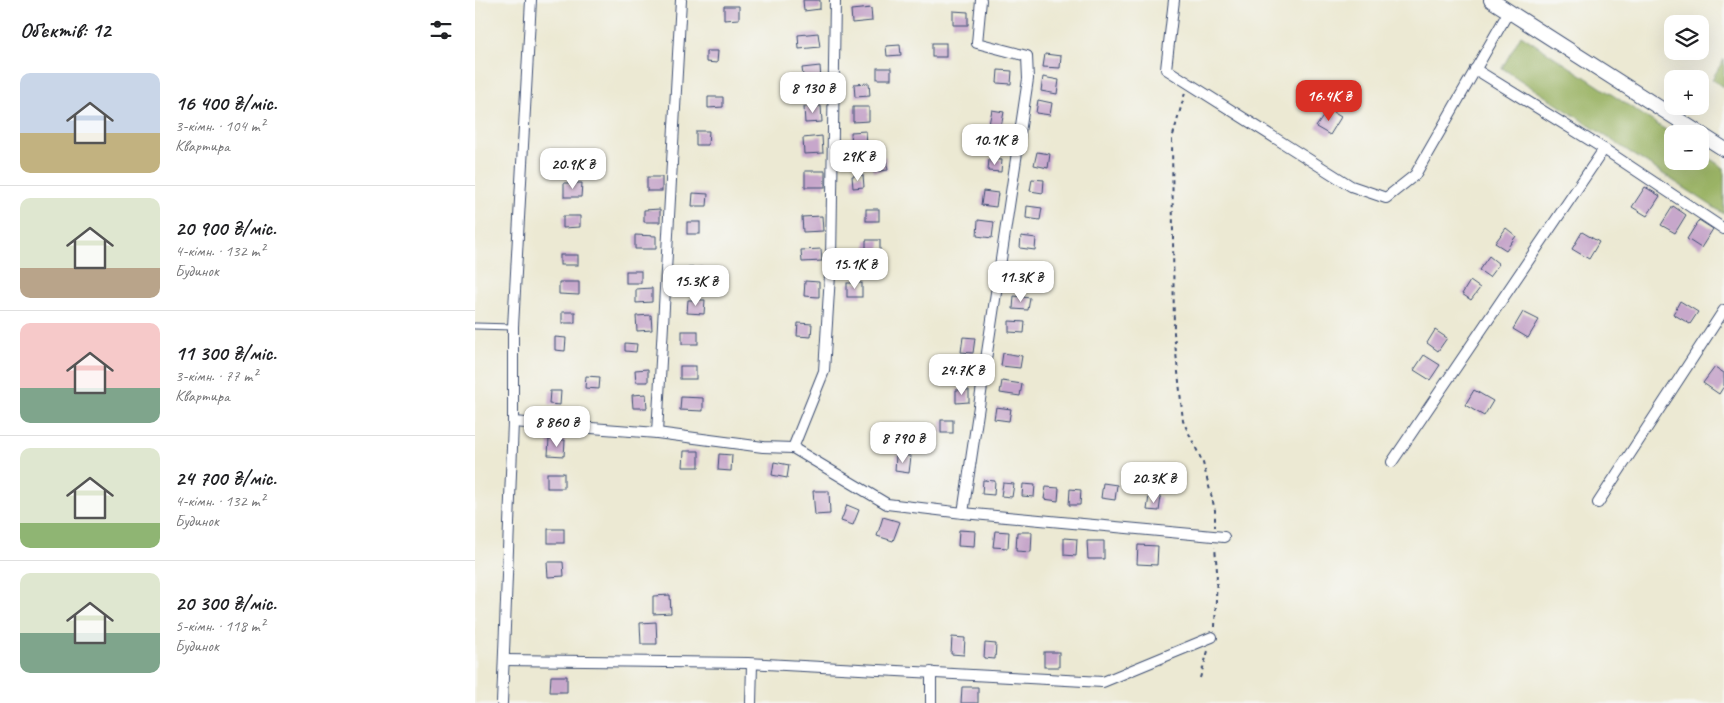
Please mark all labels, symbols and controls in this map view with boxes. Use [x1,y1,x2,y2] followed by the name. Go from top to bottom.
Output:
[1664,15,1709,170] map controls
[1664,15,1709,60] button: layers
[427,16,455,44] icon: filters
[20,17,110,43] text: Об’єктів: 12
[1664,70,1709,115] button: +
[767,72,859,114] pin: 8 130 ₴
[791,78,835,98] text: 8 130 ₴
[1283,80,1375,122] pin: 16.4K ₴
[1307,86,1351,106] text: 16.4K ₴
[175,90,277,116] text: 16 400 ₴/міс.
[60,93,120,153] icon: home
[175,116,265,136] text: 3-кімн. · 104 m²
[949,124,1041,166] pin: 10.1K ₴
[1664,125,1709,170] button: −
[973,130,1017,150] text: 10.1K ₴
[175,136,230,156] text: Квартира
[823,140,893,182] pin: 29K ₴
[841,146,875,166] text: 29K ₴
[527,148,619,190] pin: 20.9K ₴
[551,154,595,174] text: 20.9K ₴
[175,215,276,241] text: 20 900 ₴/міс.
[60,218,120,278] icon: home
[175,241,265,261] text: 4-кімн. · 132 m²
[809,248,901,290] pin: 15.1K ₴
[833,254,877,274] text: 15.1K ₴
[975,260,1067,303] pin: 11.3K ₴
[175,261,219,281] text: Будинок
[650,264,742,307] pin: 15.3K ₴
[999,267,1043,287] text: 11.3K ₴
[674,271,718,291] text: 15.3K ₴
[175,340,276,366] text: 11 300 ₴/міс.
[60,343,120,403] icon: home
[916,354,1008,396] pin: 24.7K ₴
[940,360,984,380] text: 24.7K ₴
[175,366,257,386] text: 3-кімн. · 77 m²
[175,386,230,406] text: Квартира
[511,406,603,448] pin: 8 860 ₴
[535,412,579,432] text: 8 860 ₴
[857,422,949,464] pin: 8 790 ₴
[881,428,925,448] text: 8 790 ₴
[1108,462,1200,504] pin: 20.3K ₴
[175,465,276,491] text: 24 700 ₴/міс.
[60,468,120,528] icon: home
[1132,468,1176,488] text: 20.3K ₴
[175,491,265,511] text: 4-кімн. · 132 m²
[175,511,219,531] text: Будинок
[175,590,276,616] text: 20 300 ₴/міс.
[60,593,120,653] icon: home
[175,616,265,636] text: 5-кімн. · 118 m²
[175,636,219,656] text: Будинок

